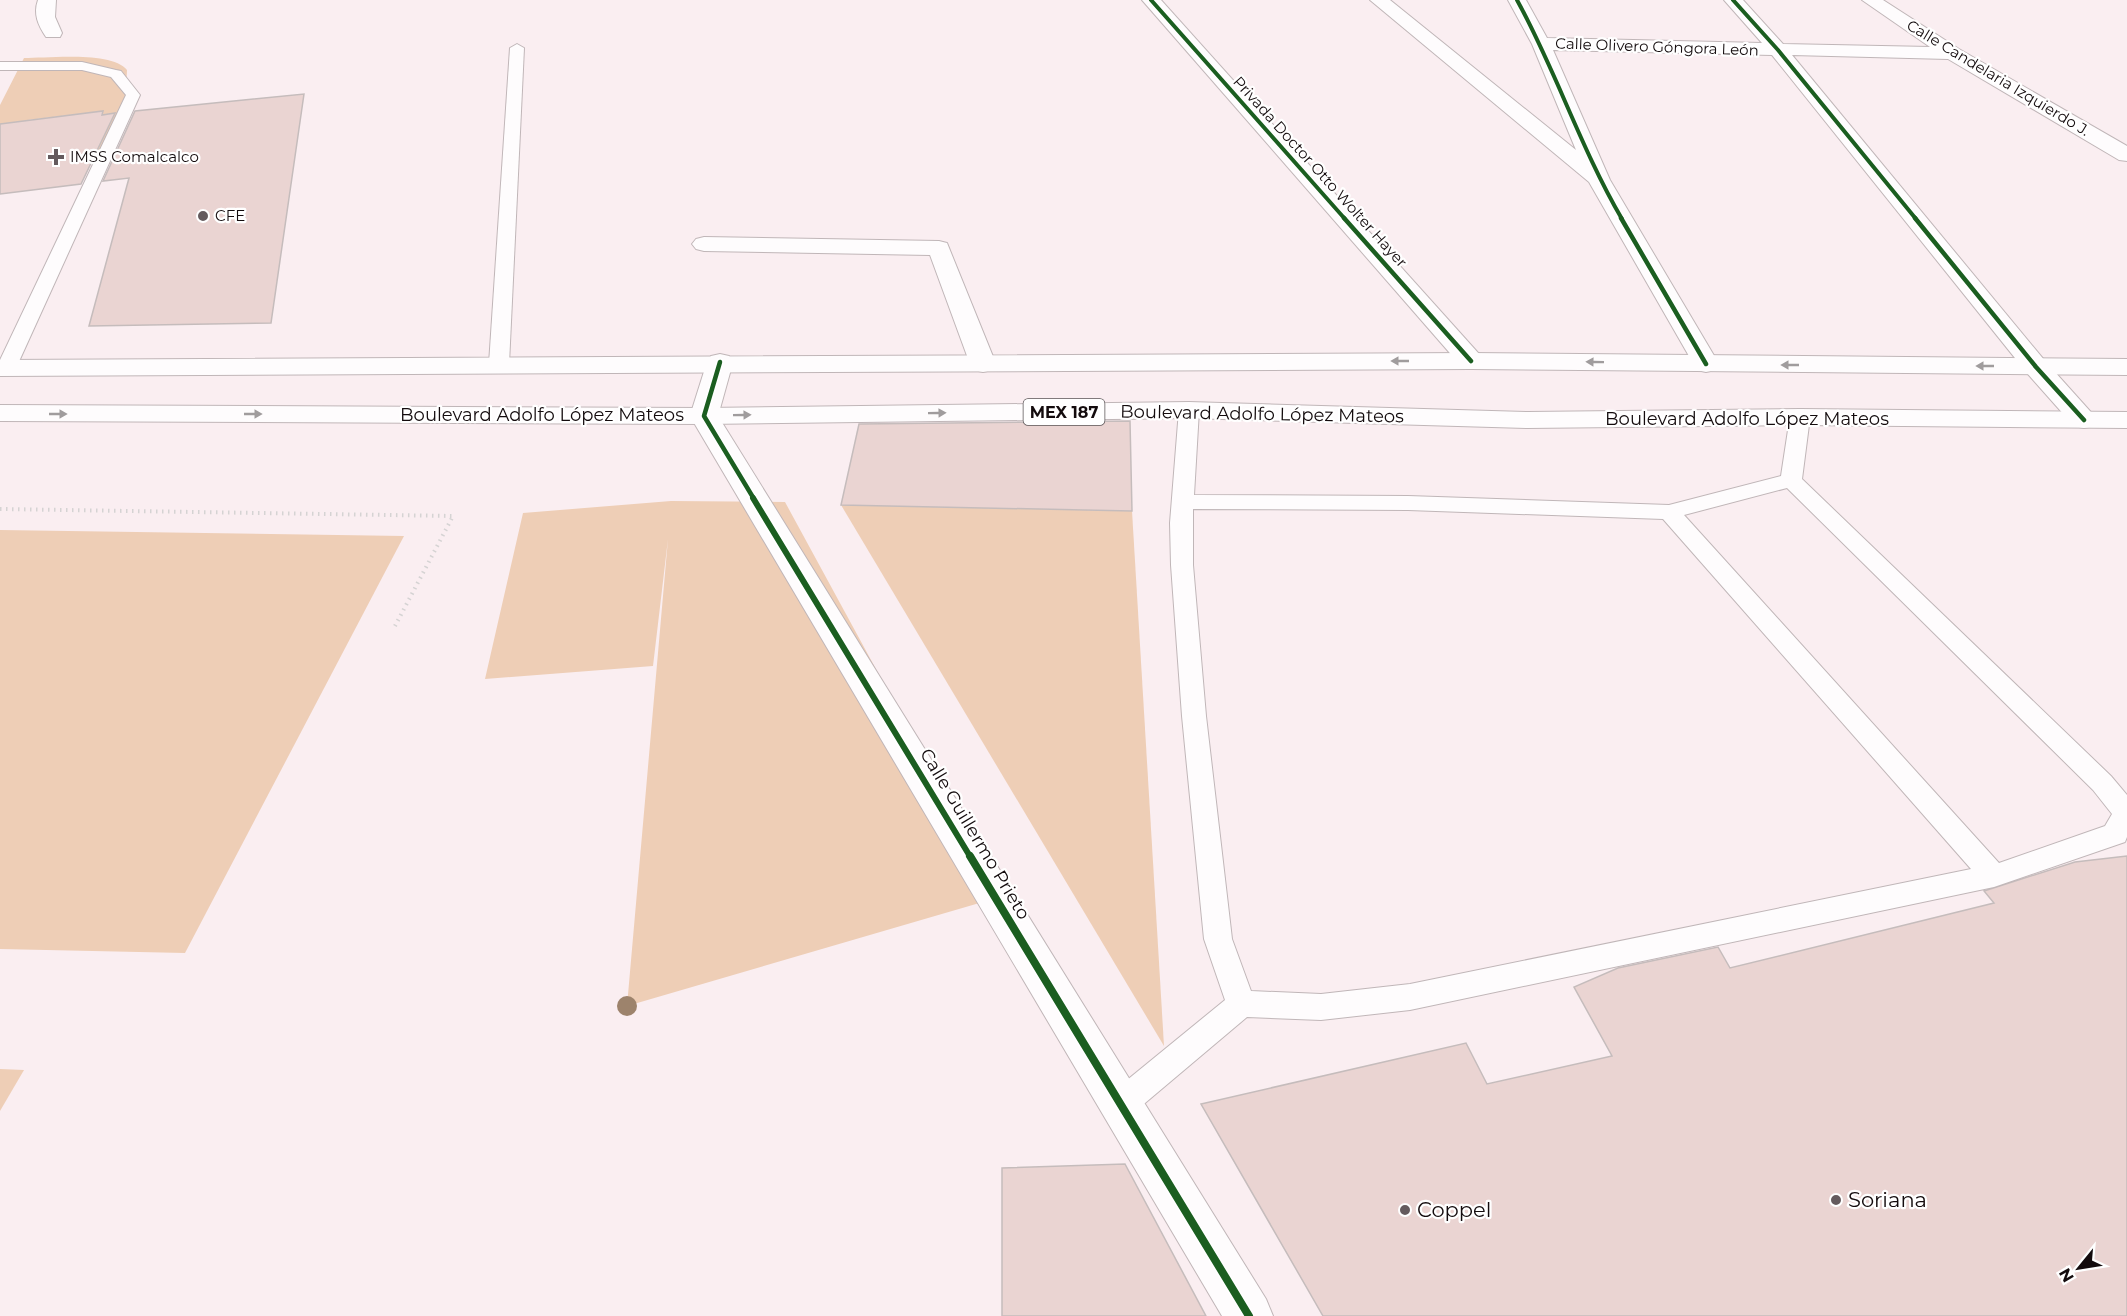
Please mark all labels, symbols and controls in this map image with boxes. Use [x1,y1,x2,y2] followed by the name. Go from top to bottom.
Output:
[1903,15,2093,140] street label: Calle Candelaria Izquierdo J.
[1555,33,1759,60] street label: Calle Olivero Góngora León
[1229,72,1411,271] street label: Privada Doctor Otto Wolter Hayer
[70,147,199,166] place label: IMSS Comalcalco
[47,148,65,166] marker: IMSS Comalcalco
[215,206,245,225] place label: CFE
[196,209,210,223] marker: CFE
[1390,356,1409,366] one-way arrow
[1585,357,1604,367] one-way arrow
[1780,360,1799,370] one-way arrow
[1975,361,1994,371] one-way arrow
[1024,399,1104,425] road number: MEX 187
[1120,401,1404,427] street label: Boulevard Adolfo López Mateos
[400,404,684,426] street label: Boulevard Adolfo López Mateos
[928,408,947,418] one-way arrow
[1605,408,1889,430] street label: Boulevard Adolfo López Mateos
[49,409,68,419] one-way arrow
[244,409,263,419] one-way arrow
[733,410,752,420] one-way arrow
[915,744,1035,924] street label: Calle Guillermo Prieto
[1848,1187,1927,1212] place label: Soriana
[1829,1193,1843,1207] marker: Soriana
[1417,1197,1491,1222] place label: Coppel
[1398,1203,1412,1217] marker: Coppel
[2049,1238,2109,1298] north arrow
[2055,1265,2078,1286] text: N

